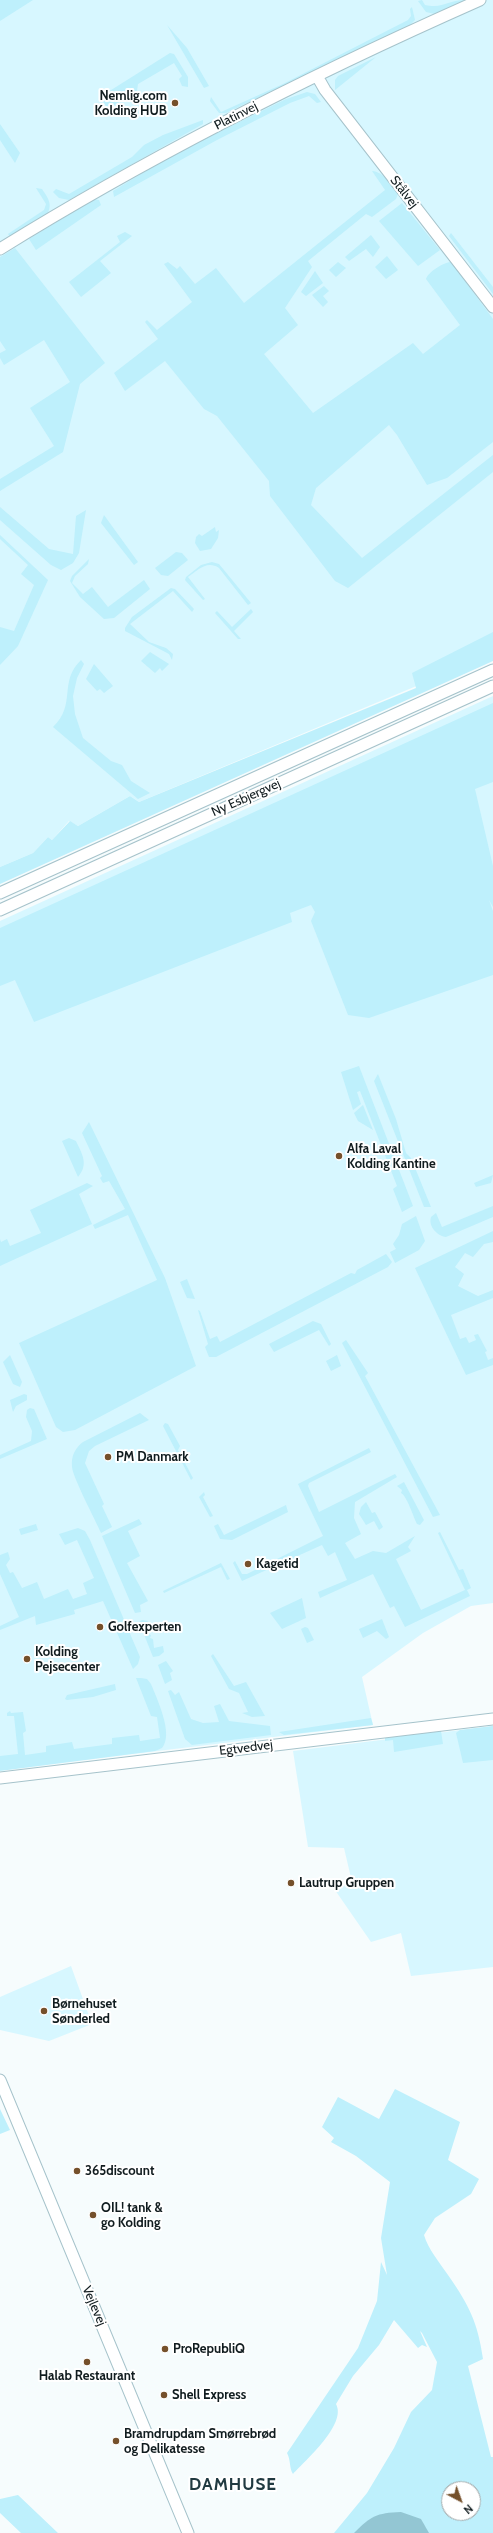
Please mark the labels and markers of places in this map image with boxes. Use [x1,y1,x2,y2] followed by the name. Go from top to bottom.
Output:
[94,88,167,119] place label: Nemlig.com Kolding HUB
[170,98,180,108] marker: Nemlig.com Kolding HUB
[347,1141,436,1172] place label: Alfa Laval Kolding Kantine
[334,1151,344,1161] marker: Alfa Laval Kolding Kantine
[116,1449,189,1465] place label: PM Danmark
[103,1452,113,1462] marker: PM Danmark
[256,1556,299,1572] place label: Kagetid
[243,1559,253,1569] marker: Kagetid
[108,1619,181,1635] place label: Golfexperten
[95,1622,105,1632] marker: Golfexperten
[35,1644,100,1675] place label: Kolding Pejsecenter
[22,1654,32,1664] marker: Kolding Pejsecenter
[299,1875,394,1891] place label: Lautrup Gruppen
[286,1878,296,1888] marker: Lautrup Gruppen
[52,1996,117,2027] place label: Børnehuset Sønderled
[39,2006,49,2016] marker: Børnehuset Sønderled
[85,2163,154,2179] place label: 365discount
[72,2166,82,2176] marker: 365discount
[101,2200,163,2231] place label: OIL! tank & go Kolding
[88,2210,98,2220] marker: OIL! tank & go Kolding
[173,2341,245,2357] place label: ProRepubliQ
[160,2344,170,2354] marker: ProRepubliQ
[82,2357,92,2367] marker: Halab Restaurant
[39,2368,135,2384] place label: Halab Restaurant
[172,2387,246,2403] place label: Shell Express
[159,2390,169,2400] marker: Shell Express
[124,2426,276,2457] place label: Bramdrupdam Smørrebrød og Delikatesse
[111,2436,121,2446] marker: Bramdrupdam Smørrebrød og Delikatesse

